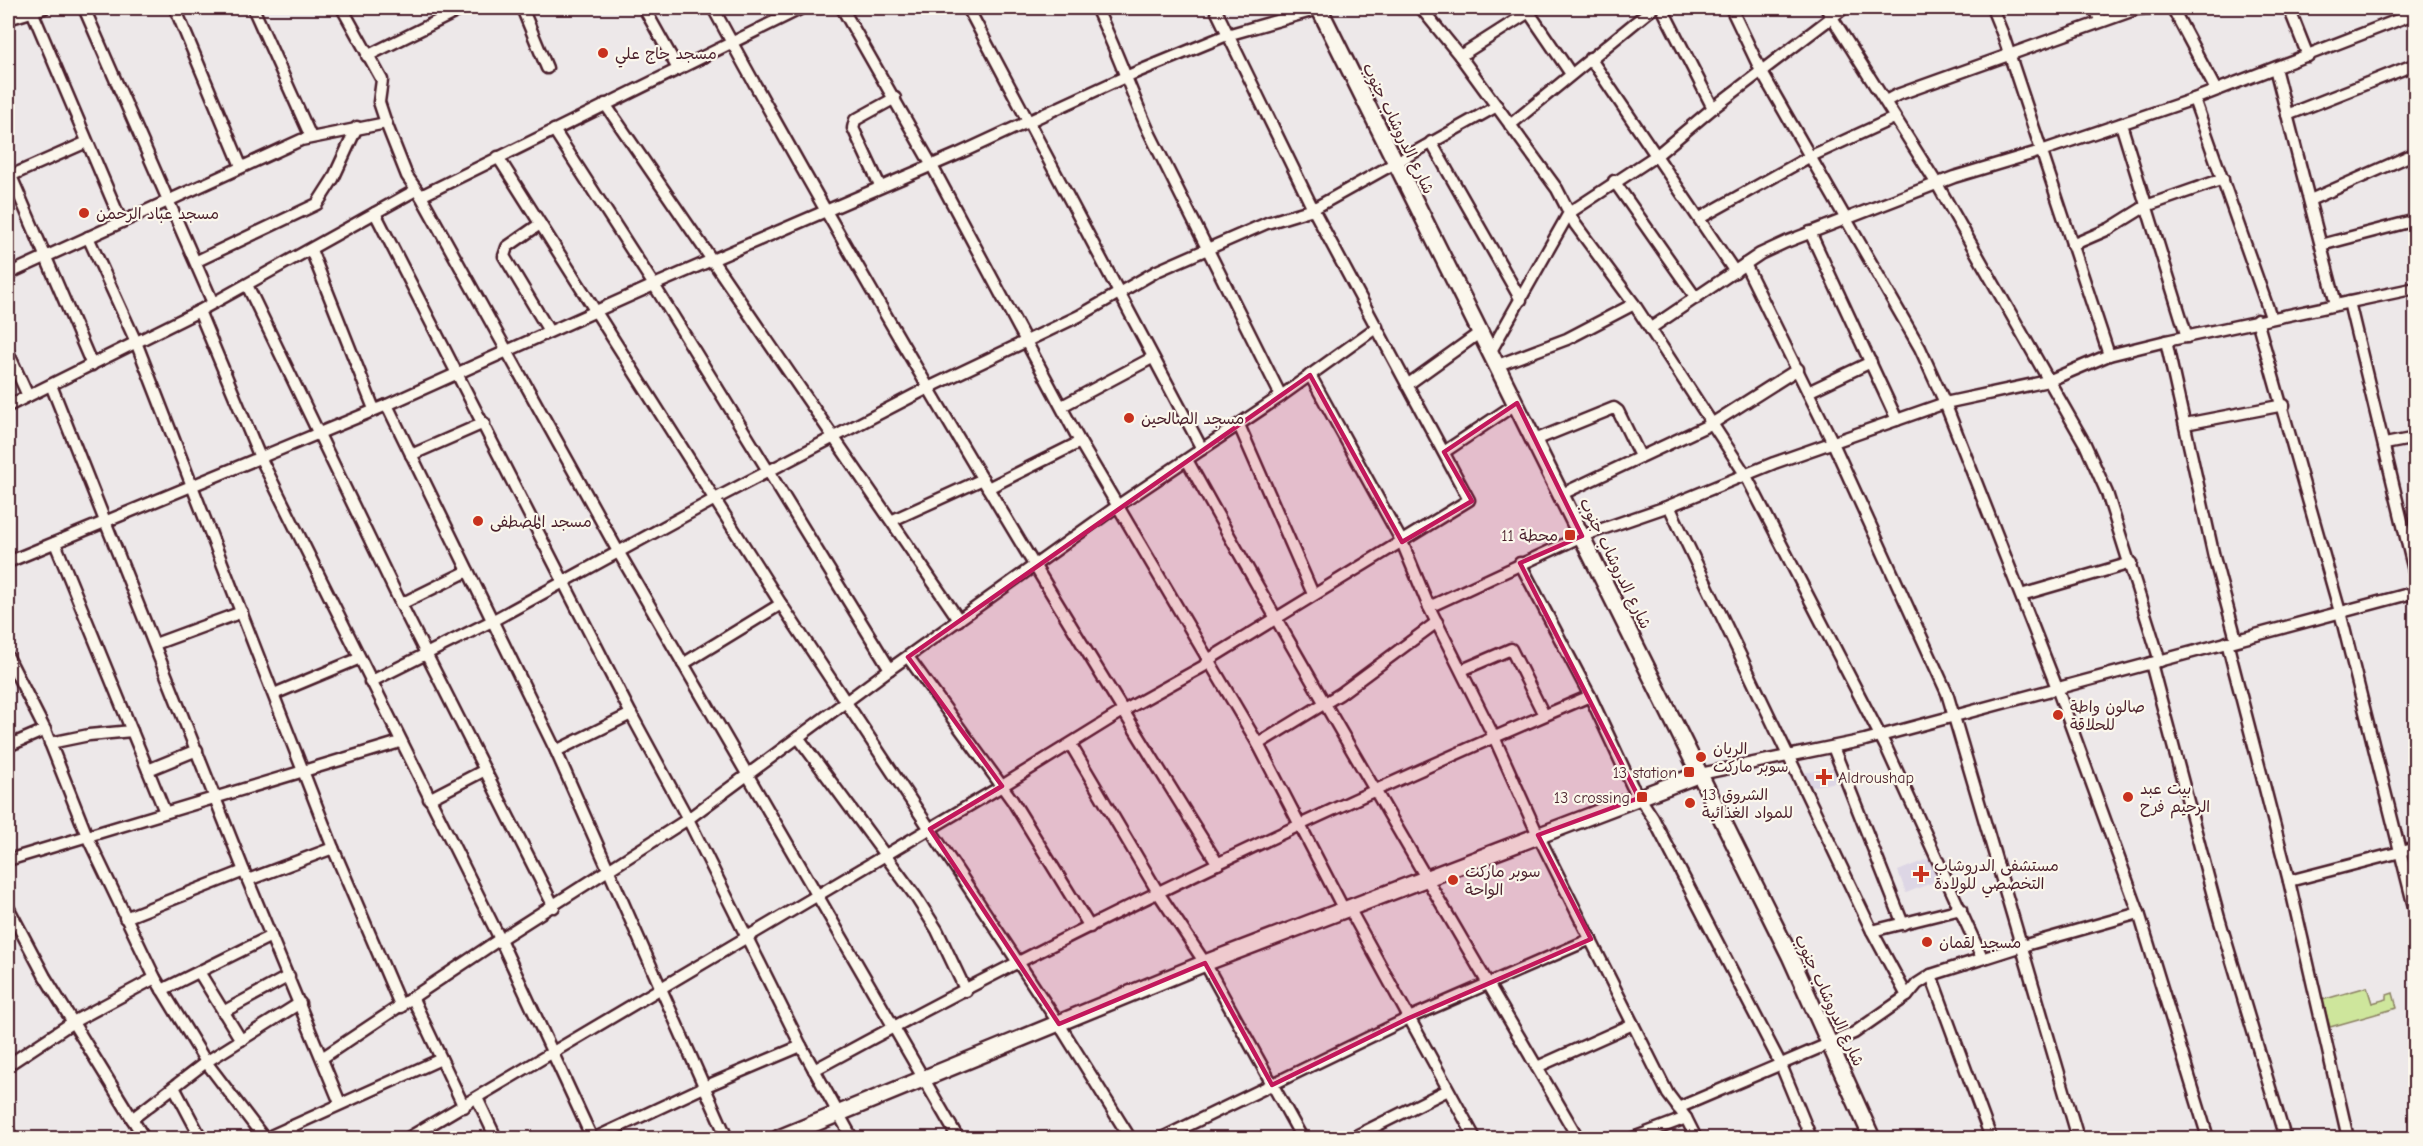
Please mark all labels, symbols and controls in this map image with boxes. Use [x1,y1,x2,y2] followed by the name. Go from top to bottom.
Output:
[615,45,717,68] place label: مسجد حاج علي
[596,46,610,60] marker: مسجد حاج علي
[1357,60,1438,198] street label: شارع الدروشاب جنوب
[96,205,219,223] place label: مسجد عباد الرحمن
[77,206,91,220] marker: مسجد عباد الرحمن
[1141,410,1244,428] place label: مسجد الصالحين
[1122,411,1136,425] marker: مسجد الصالحين
[1574,495,1655,633] street label: شارع الدروشاب جنوب
[490,513,592,532] place label: مسجد المصطفى
[471,514,485,528] marker: مسجد المصطفى
[1501,527,1558,545] place label: محطة 11
[1563,528,1577,542] marker: محطة 11
[2070,698,2145,734] place label: صالون واطة للحلاقة
[2051,708,2065,722] marker: صالون واطة للحلاقة
[1713,740,1789,777] place label: الريان سوبر ماركت
[1694,750,1708,764] marker: الريان سوبر ماركت
[1613,764,1677,782] place label: 13 station
[1682,765,1696,779] marker: 13 station
[1815,768,1833,786] marker: Aldroushap
[1838,769,1914,787] place label: Aldroushap
[2140,780,2210,819] place label: بيت عبد الرحيم فرح
[1702,786,1793,823] place label: الشروق 13 للمواد الغذائية
[1554,789,1630,807] place label: 13 crossing
[1635,790,1649,804] marker: 13 crossing
[2121,790,2135,804] marker: بيت عبد الرحيم فرح
[1683,796,1697,810] marker: الشروق 13 للمواد الغذائية
[1934,857,2059,898] place label: مستشفى الدروشاب التخصصي للولادة
[1465,863,1541,900] place label: سوبر ماركت الواحة
[1912,865,1930,883] marker: مستشفى الدروشاب التخصصي للولادة
[1446,873,1460,887] marker: سوبر ماركت الواحة
[1789,932,1868,1070] street label: شارع الدروشاب جنوب
[1939,934,2021,952] place label: مسجد لقمان
[1920,935,1934,949] marker: مسجد لقمان

